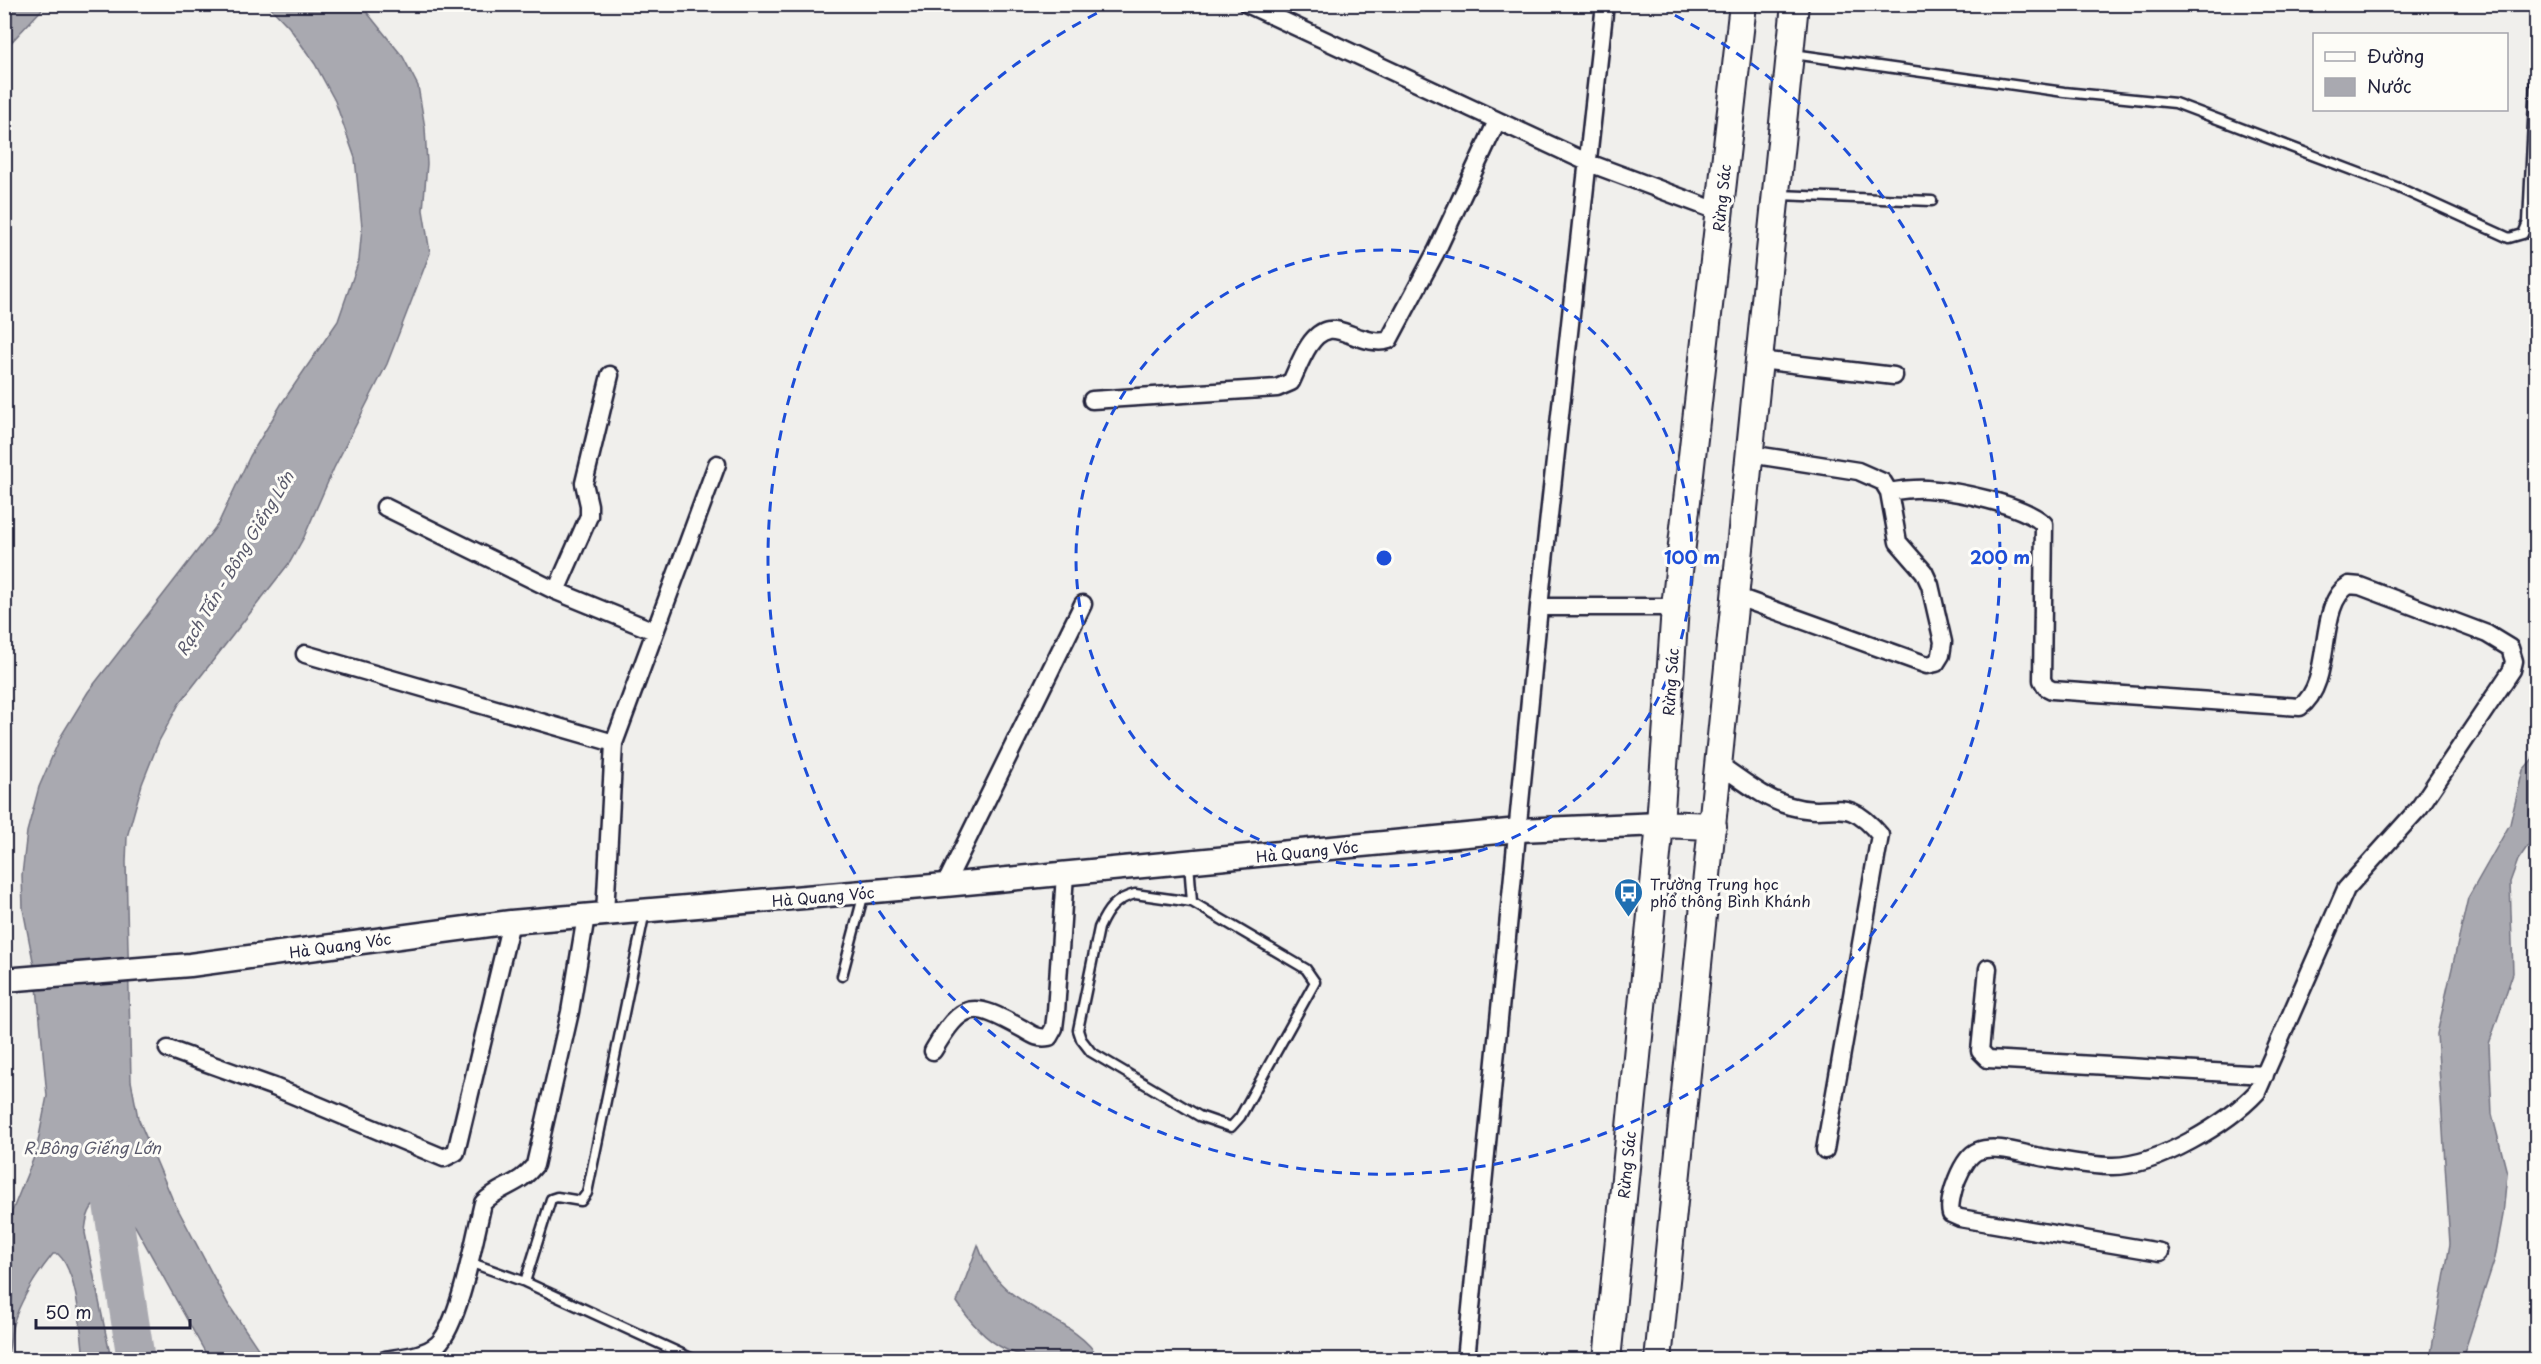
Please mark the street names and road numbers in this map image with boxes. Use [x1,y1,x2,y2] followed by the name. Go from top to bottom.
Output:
[1706,163,1736,233] street label: Rừng Sác
[1656,647,1684,717] street label: Rừng Sác
[1255,834,1359,868] street label: Hà Quang Vóc
[771,880,875,912] street label: Hà Quang Vóc
[288,926,393,964] street label: Hà Quang Vóc
[1611,1130,1641,1200] street label: Rừng Sác

